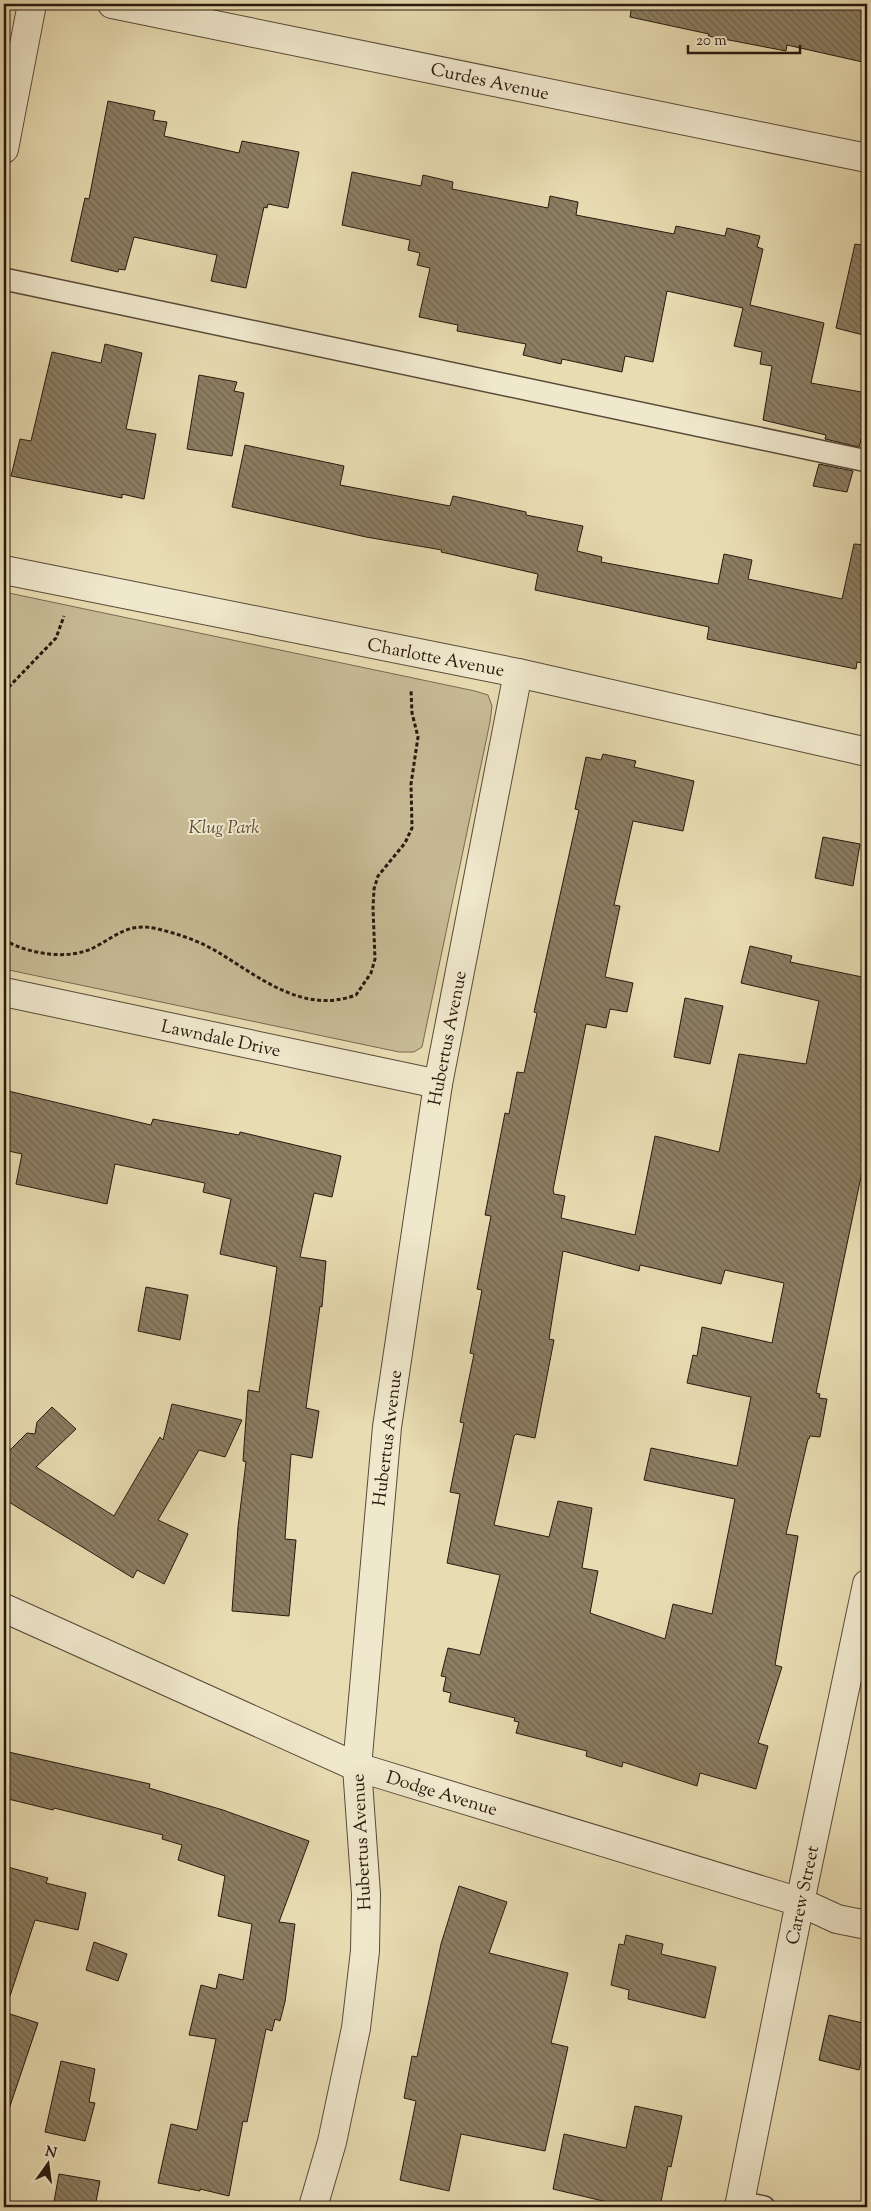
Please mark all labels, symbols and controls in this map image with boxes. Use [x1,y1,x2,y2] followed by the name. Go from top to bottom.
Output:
[688,22,801,54] scale bar
[696,31,727,52] text: 20 m
[428,58,551,108] street label: Curdes Avenue
[365,633,506,685] street label: Charlotte Avenue
[189,816,259,842] park label: Klug Park
[423,969,475,1108] street label: Hubertus Avenue
[158,1015,283,1065] street label: Lawndale Drive
[368,1369,410,1508] street label: Hubertus Avenue
[383,1766,500,1824] street label: Dodge Avenue
[346,1773,380,1911] street label: Hubertus Avenue
[781,1843,827,1947] street label: Carew Street
[22,2138,72,2188] north arrow
[43,2142,59,2164] text: N

